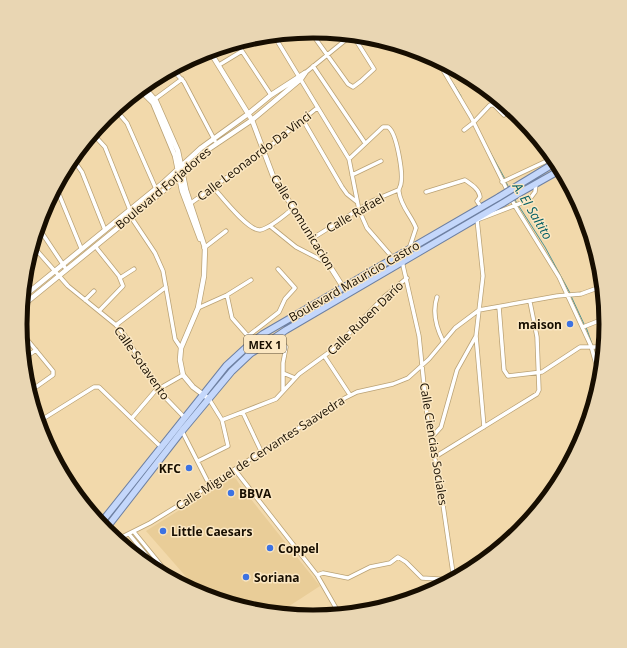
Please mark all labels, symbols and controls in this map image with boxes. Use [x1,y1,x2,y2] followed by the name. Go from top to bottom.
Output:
[193,107,315,205] street label: Calle Leonaordo Da Vinci
[112,143,215,233] street label: Boulevard Forjadores
[267,171,339,273] street label: Calle Comunicacion
[508,178,557,243] water label: A. El Saltito
[323,189,387,237] street label: Calle Rafael
[286,237,422,325] street label: Boulevard Mauricio Castro
[323,277,407,359] street label: Calle Ruben Darío
[518,316,562,333] place label: maison
[565,319,575,329] marker: maison
[110,323,174,403] street label: Calle Sotavento
[244,335,286,353] road number: MEX 1
[416,382,452,507] street label: Calle Ciencias Sociales
[172,392,348,514] street label: Calle Miguel de Cervantes Saavedra
[159,460,181,477] place label: KFC
[184,463,194,473] marker: KFC
[239,485,272,502] place label: BBVA
[226,488,236,498] marker: BBVA
[171,523,252,540] place label: Little Caesars
[158,526,168,536] marker: Little Caesars
[278,540,319,557] place label: Coppel
[265,543,275,553] marker: Coppel
[254,569,300,586] place label: Soriana
[241,572,251,582] marker: Soriana

